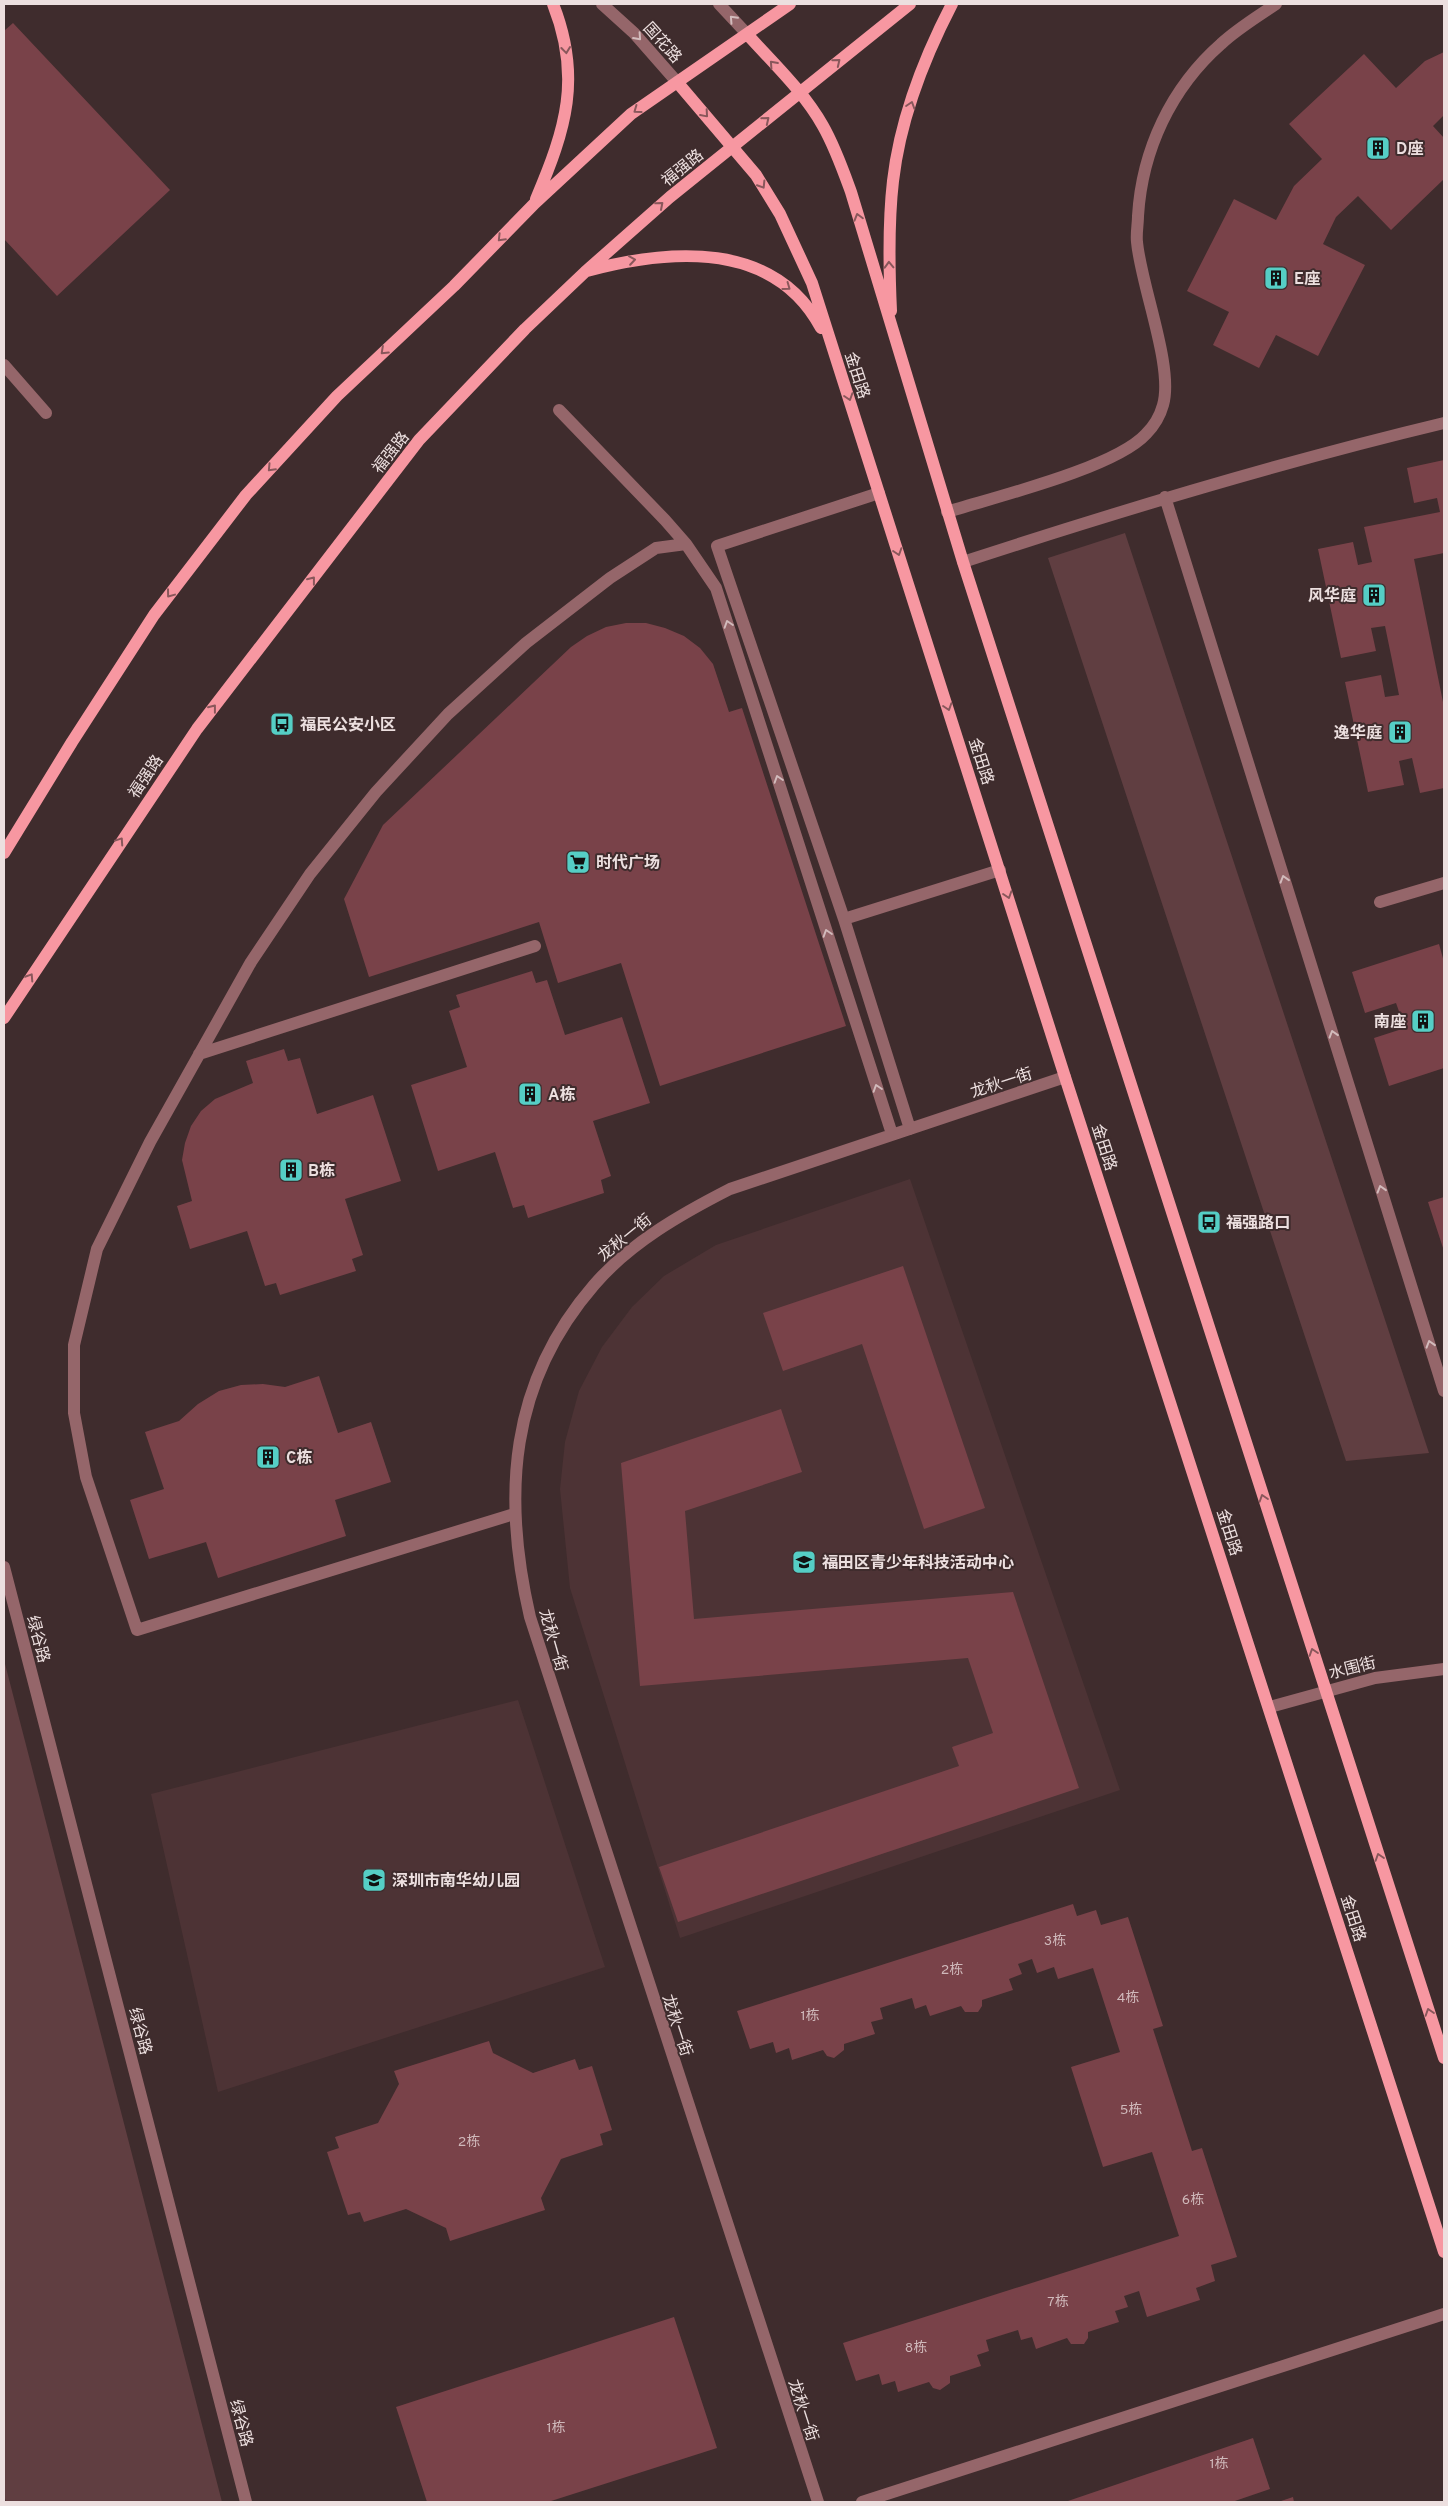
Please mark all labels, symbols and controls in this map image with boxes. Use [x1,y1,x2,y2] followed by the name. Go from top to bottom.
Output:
[730,16,739,25] one-way arrow
[638,19,685,68] street label: 国花路
[632,32,641,41] one-way arrow
[561,46,571,55] one-way arrow
[770,60,779,69] one-way arrow
[831,60,840,68] one-way arrow
[905,101,915,110] one-way arrow
[633,104,643,113] one-way arrow
[700,109,709,118] one-way arrow
[761,116,770,125] one-way arrow
[1365,135,1391,161] building icon: D座
[1396,140,1423,160] place label: D座
[658,146,708,191] street label: 福强路
[756,180,766,189] one-way arrow
[655,202,664,211] one-way arrow
[854,214,864,222] one-way arrow
[498,232,507,241] one-way arrow
[627,256,636,266] one-way arrow
[884,261,894,268] one-way arrow
[1263,265,1289,291] building icon: E座
[1294,270,1320,290] place label: E座
[781,281,791,290] one-way arrow
[381,345,390,354] one-way arrow
[839,350,873,402] street label: 金田路
[843,393,853,401] one-way arrow
[369,428,414,478] street label: 福强路
[268,462,277,471] one-way arrow
[892,548,902,556] one-way arrow
[307,577,315,586] one-way arrow
[1361,582,1387,608] building icon: 风华庭
[1308,586,1356,607] place label: 风华庭
[167,588,175,597] one-way arrow
[723,620,733,629] one-way arrow
[942,702,952,711] one-way arrow
[207,705,215,714] one-way arrow
[269,711,295,737] bus stop icon: 福民公安小区
[300,716,396,736] place label: 福民公安小区
[1387,719,1413,745] building icon: 逸华庭
[1334,723,1382,744] place label: 逸华庭
[963,736,997,788] street label: 金田路
[125,752,168,803] street label: 福强路
[773,775,783,783] one-way arrow
[114,838,123,847] one-way arrow
[565,849,591,875] supermarket icon: 时代广场
[596,853,660,874] place label: 时代广场
[1280,875,1290,884] one-way arrow
[1002,890,1012,899] one-way arrow
[823,930,833,938] one-way arrow
[24,973,34,982] one-way arrow
[1410,1008,1436,1034] building icon: 南座
[1374,1013,1406,1033] place label: 南座
[1328,1030,1338,1039] one-way arrow
[968,1065,1035,1103] street label: 龙秋一街
[517,1081,543,1107] building icon: A栋
[873,1084,883,1093] one-way arrow
[548,1085,575,1106] place label: A栋
[1086,1122,1120,1174] street label: 金田路
[278,1157,304,1183] building icon: B栋
[308,1161,335,1182] place label: B栋
[1377,1185,1387,1194] one-way arrow
[1196,1209,1222,1235] bus stop icon: 福强路口
[594,1211,656,1266] street label: 龙秋一街
[1226,1214,1290,1234] place label: 福强路口
[1425,1341,1435,1349] one-way arrow
[255,1444,281,1470] building icon: C栋
[286,1448,312,1469] place label: C栋
[1259,1494,1269,1502] one-way arrow
[1211,1507,1245,1559] street label: 金田路
[791,1549,817,1575] school or university icon: 福田区青少年科技活动中心
[822,1554,1014,1574] place label: 福田区青少年科技活动中心
[534,1607,571,1674] street label: 龙秋一街
[21,1614,53,1665] street label: 绿谷路
[1309,1649,1319,1657] one-way arrow
[1327,1653,1378,1684] street label: 水围街
[1375,1853,1385,1862] one-way arrow
[361,1867,387,1893] school or university icon: 深圳市南华幼儿园
[392,1871,520,1892] place label: 深圳市南华幼儿园
[1335,1893,1369,1945] street label: 金田路
[1044,1932,1066,1950] house number: 3栋
[941,1961,963,1979] house number: 2栋
[1117,1989,1139,2007] house number: 4栋
[657,1992,695,2059] street label: 龙秋一街
[123,2006,155,2057] street label: 绿谷路
[800,2007,820,2025] house number: 1栋
[1425,2008,1435,2016] one-way arrow
[1120,2101,1142,2119] house number: 5栋
[458,2133,480,2151] house number: 2栋
[1182,2191,1204,2209] house number: 6栋
[1047,2293,1069,2311] house number: 7栋
[905,2339,927,2357] house number: 8栋
[783,2377,821,2444] street label: 龙秋一街
[224,2398,256,2449] street label: 绿谷路
[546,2419,566,2437] house number: 1栋
[1209,2455,1229,2473] house number: 1栋

